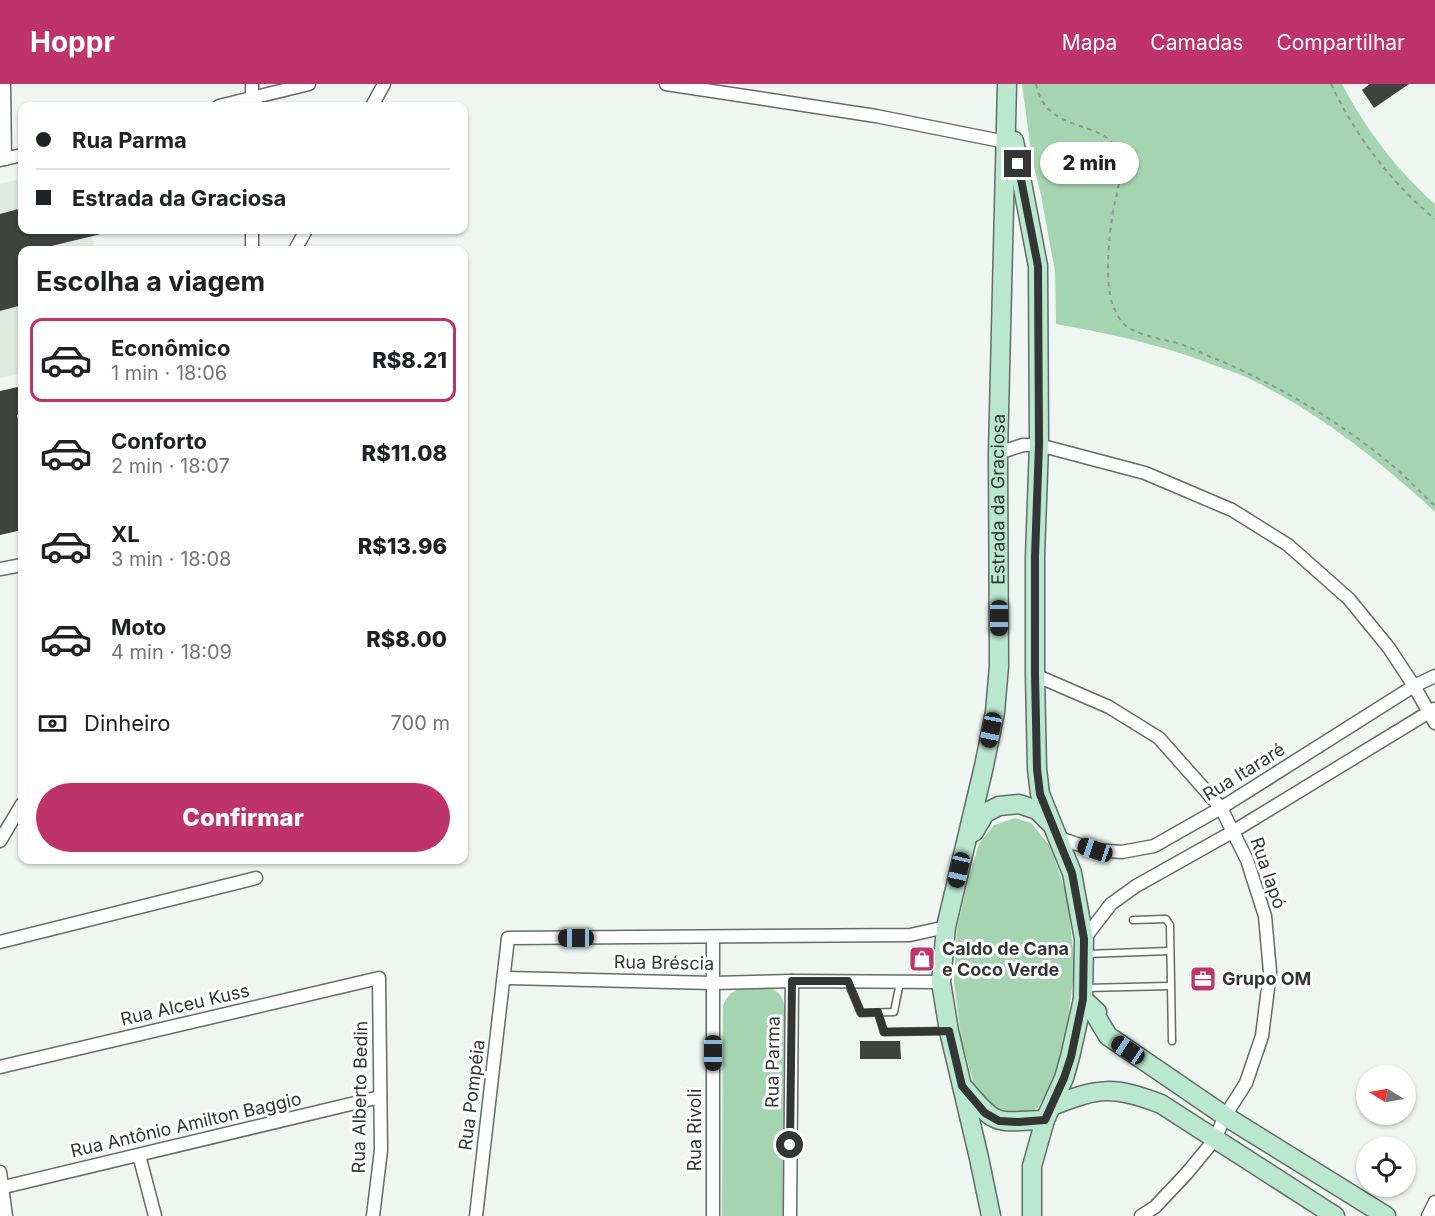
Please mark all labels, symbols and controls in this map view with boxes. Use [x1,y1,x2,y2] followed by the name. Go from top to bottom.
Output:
[30,25,115,59] text: Hoppr
[1062,30,1117,55] text: Mapa
[1150,30,1243,55] text: Camadas
[1276,30,1405,55] text: Compartilhar
[72,127,187,153] text: Rua Parma
[1039,143,1138,185] callout: 2 min
[1004,150,1031,177] route end
[1062,151,1117,175] text: 2 min
[72,185,286,211] text: Estrada da Graciosa
[36,265,265,298] text: Escolha a viagem
[39,333,93,387] icon: car
[111,335,230,361] text: Econômico
[372,347,447,373] text: R$8.21
[111,361,227,385] text: 1 min · 18:06
[987,414,1009,585] street label: Estrada da Graciosa
[39,426,93,480] icon: car
[111,428,207,454] text: Conforto
[362,440,447,466] text: R$11.08
[111,454,230,478] text: 2 min · 18:07
[39,519,93,573] icon: car
[111,521,140,547] text: XL
[358,533,447,559] text: R$13.96
[111,547,231,571] text: 3 min · 18:08
[990,600,1008,636] car
[39,612,93,666] icon: car
[111,614,166,640] text: Moto
[366,626,447,652] text: R$8.00
[111,640,232,664] text: 4 min · 18:09
[36,707,69,740] icon: cash
[84,710,170,736] text: Dinheiro
[391,711,450,735] text: 700 m
[979,711,1003,749] car
[1199,738,1288,805] street label: Rua Itararé
[36,783,450,852] button: Confirmar
[1246,834,1290,911] street label: Rua Iapó
[1075,836,1115,864] car
[946,850,972,890] car
[558,929,594,947] car
[942,938,1069,980] place label: Caldo de Cana e Coco Verde
[907,944,937,974] shop icon: Caldo de Cana e Coco Verde
[614,951,714,974] street label: Rua Bréscia
[1188,964,1218,994] office icon: Grupo OM
[1222,968,1311,989] place label: Grupo OM
[118,979,251,1030] street label: Rua Alceu Kuss
[761,1016,784,1108] street label: Rua Parma
[348,1021,371,1173] street label: Rua Alberto Bedin
[1108,1032,1148,1068] car
[704,1035,722,1071] car
[454,1038,489,1151] street label: Rua Pompéia
[1356,1065,1416,1125] north arrow
[1356,1065,1416,1197] map controls
[68,1088,303,1161] street label: Rua Antônio Amilton Baggio
[684,1089,705,1171] street label: Rua Rivoli
[776,1131,803,1158] route start
[1356,1137,1416,1197] button: locate

